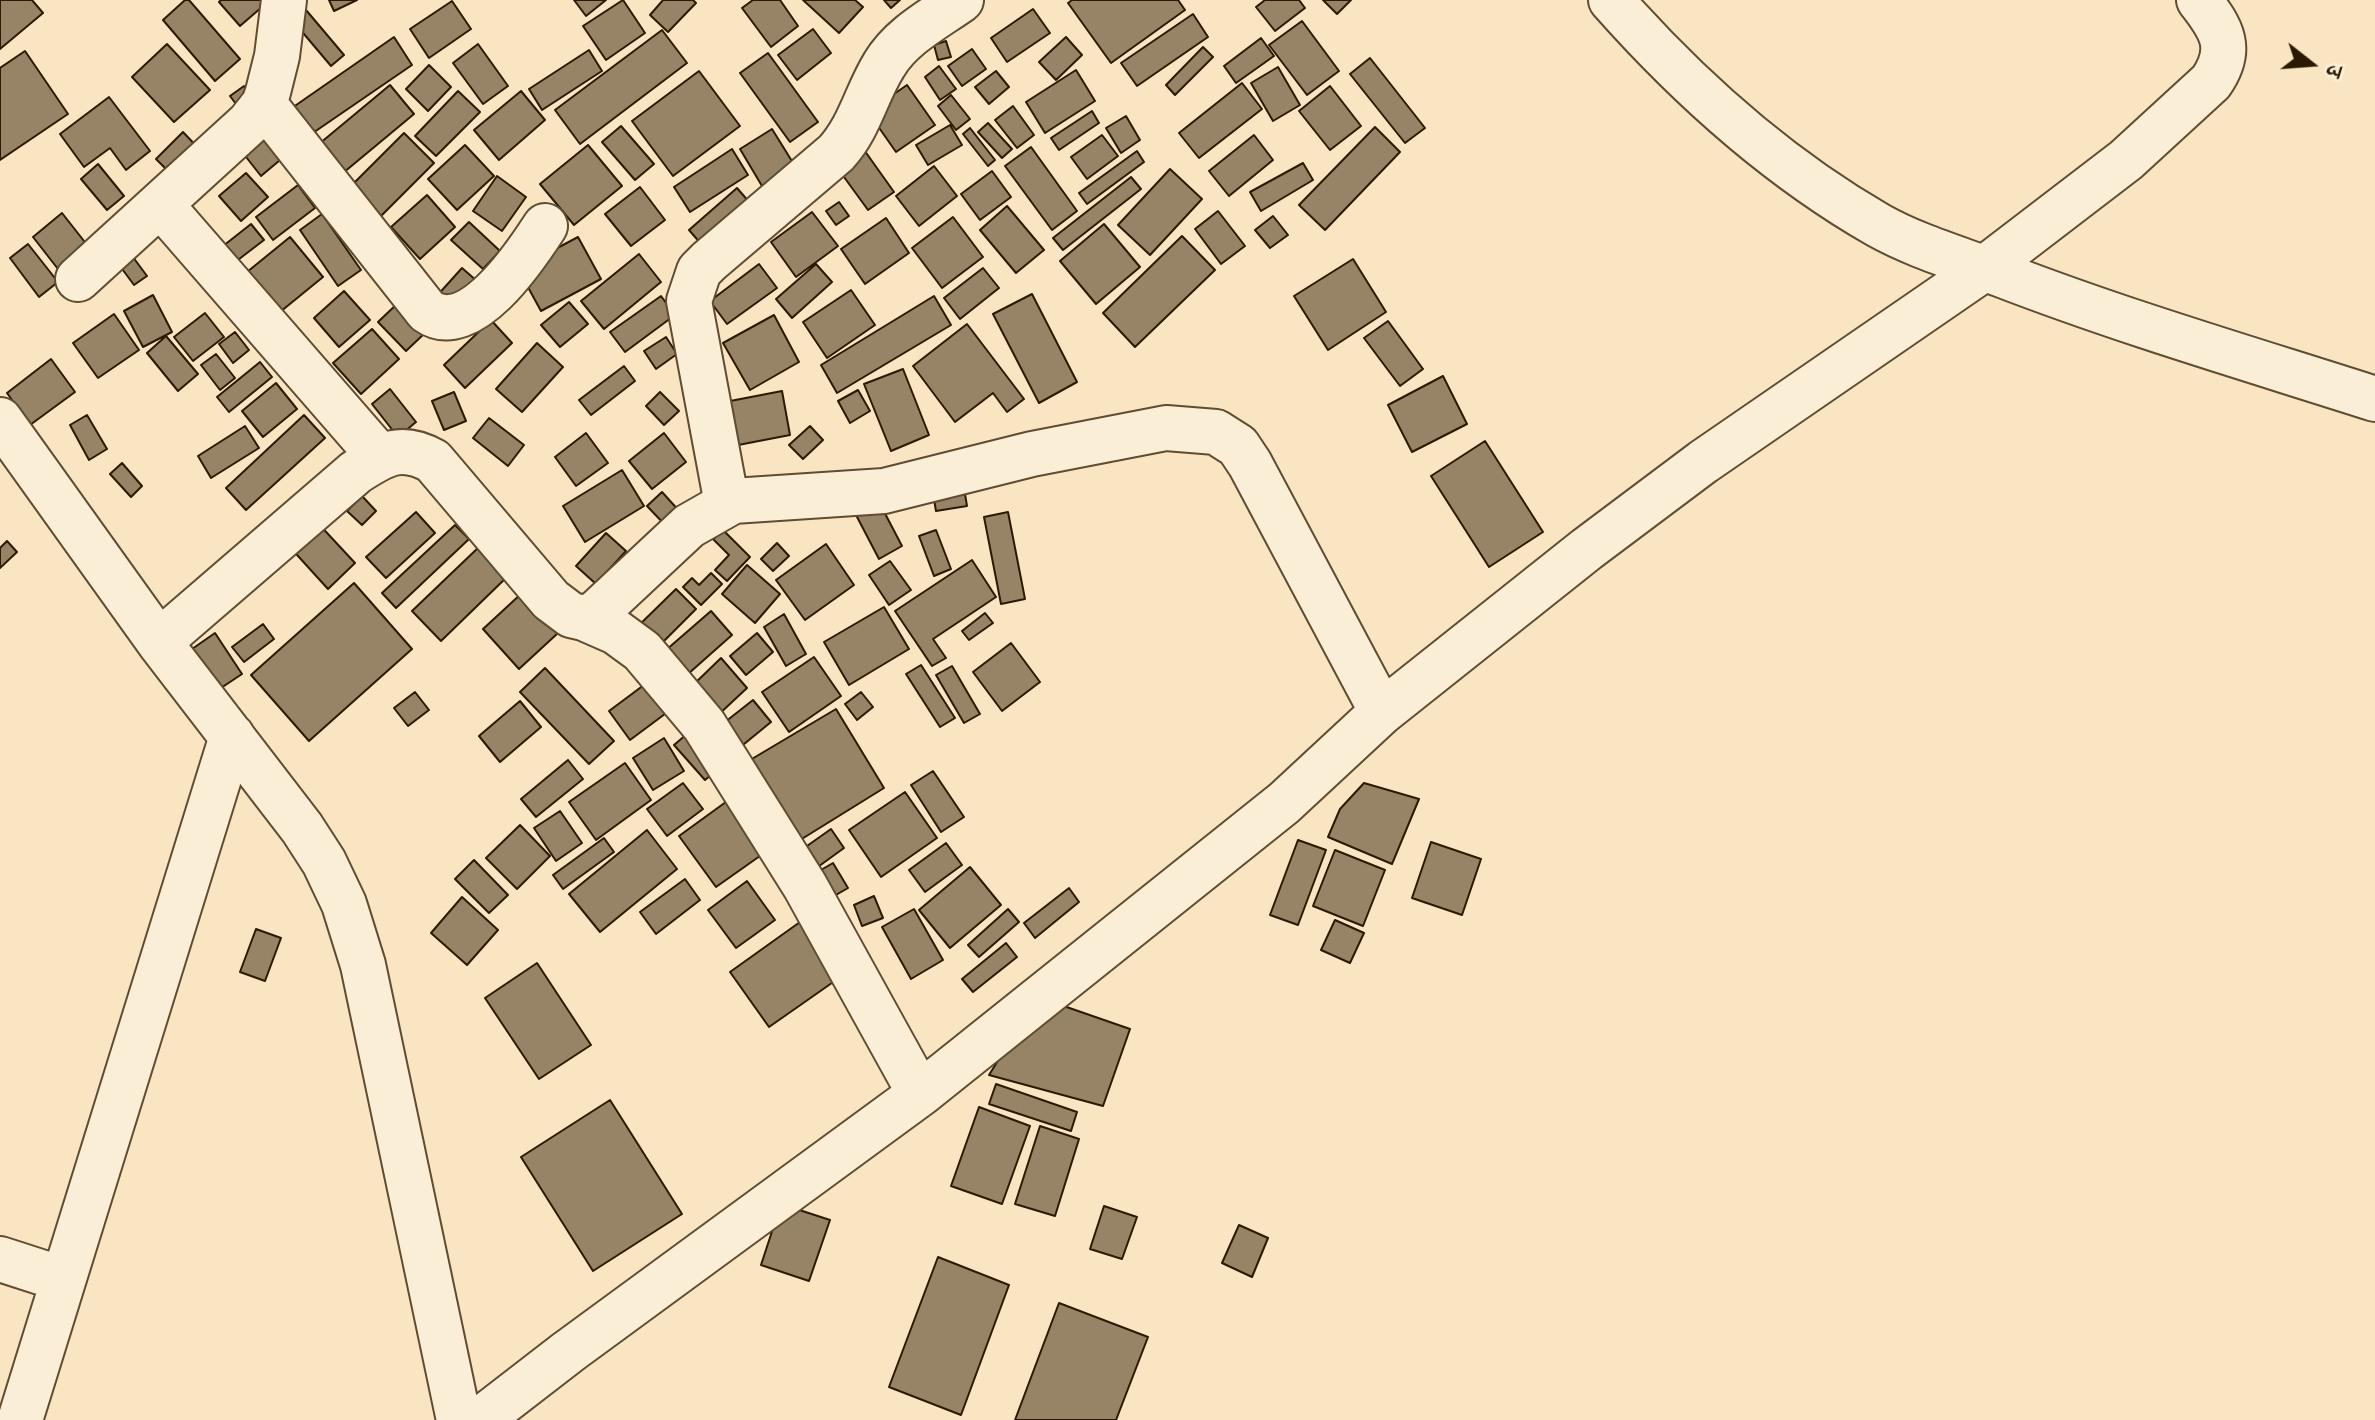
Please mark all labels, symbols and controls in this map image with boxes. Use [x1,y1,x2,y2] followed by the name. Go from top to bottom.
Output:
[2271,24,2351,104] north arrow
[2320,62,2348,80] text: उ

